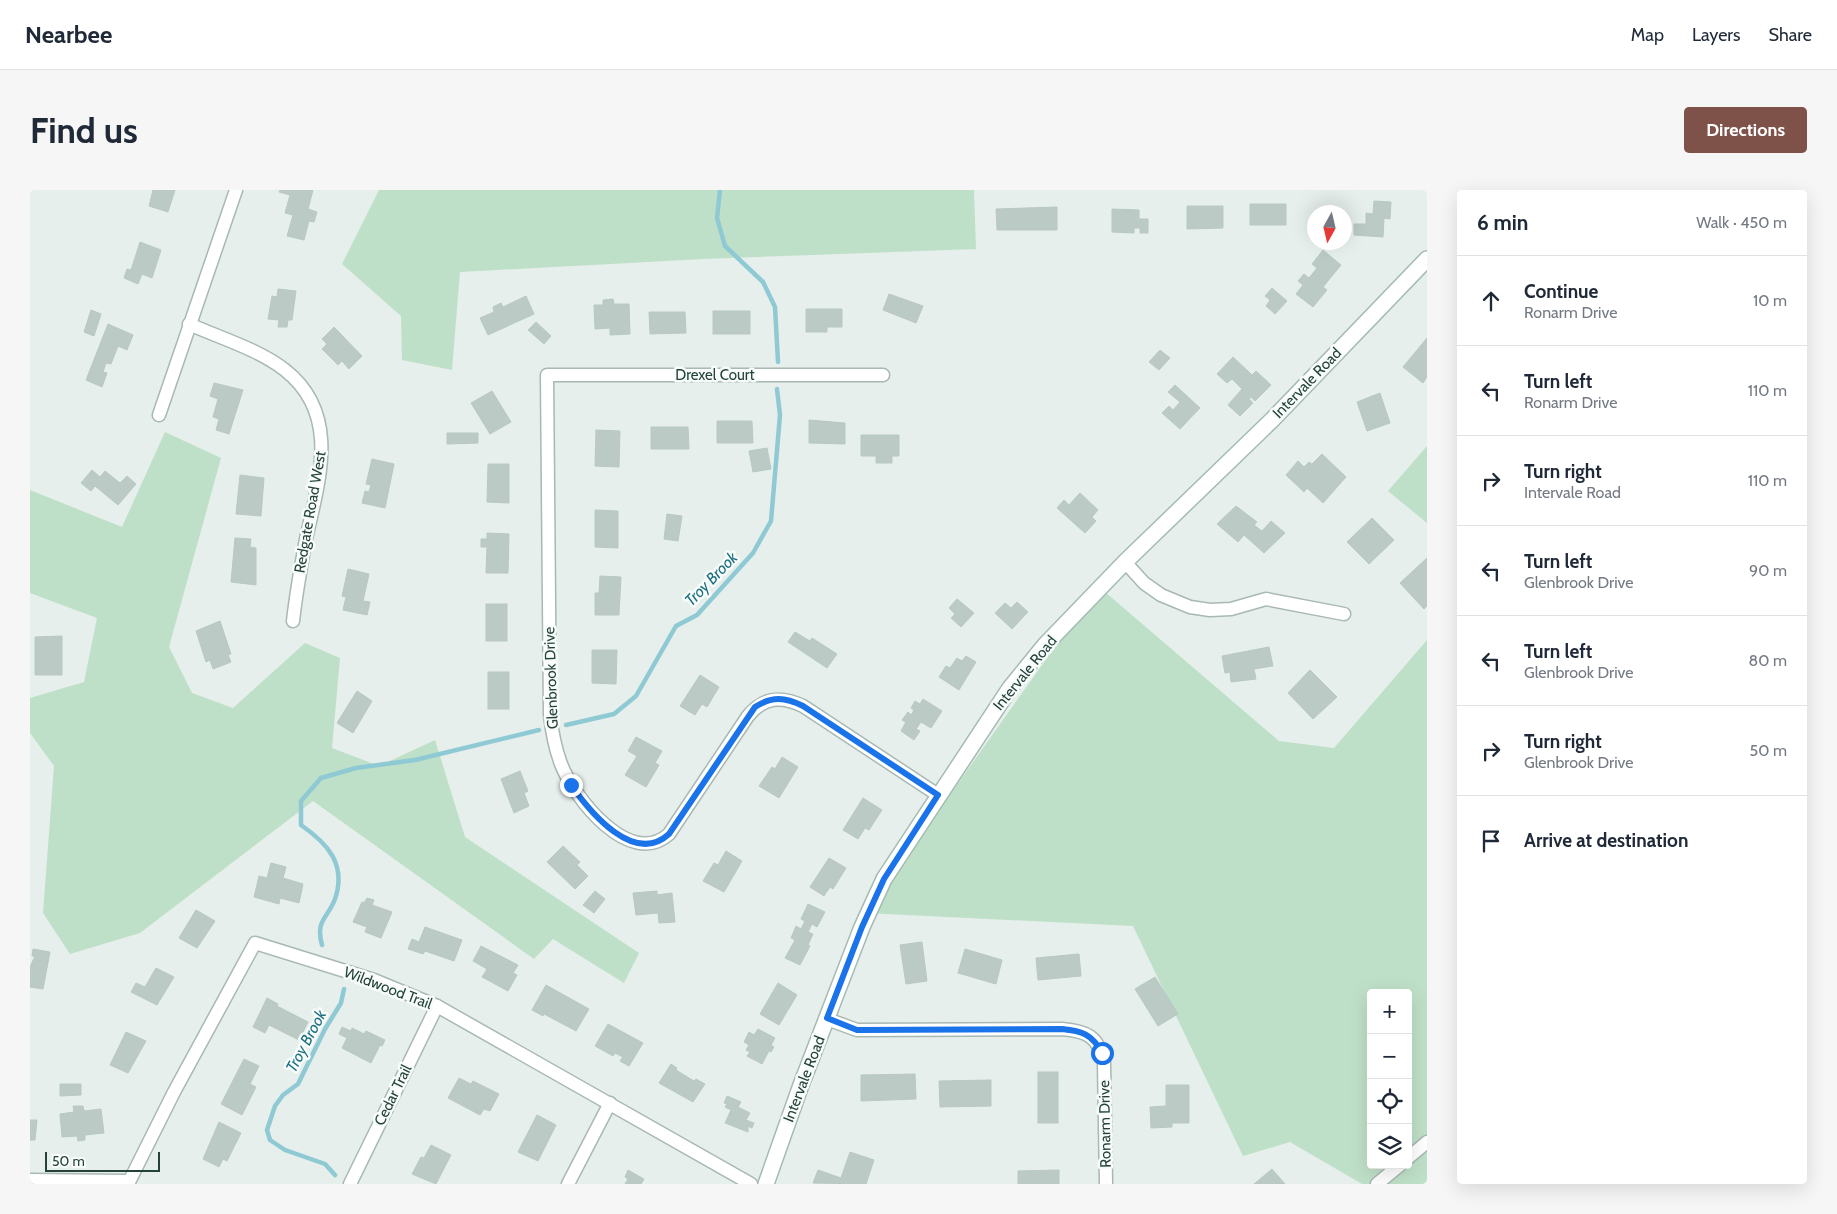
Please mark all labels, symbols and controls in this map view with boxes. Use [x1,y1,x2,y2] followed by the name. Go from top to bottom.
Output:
[25,20,112,49] text: Nearbee
[1631,24,1664,46] text: Map
[1692,24,1741,46] text: Layers
[1769,24,1812,46] text: Share
[1684,107,1807,153] button: Directions
[30,109,138,152] text: Find us
[1307,205,1352,250] north arrow
[1477,210,1528,235] text: 6 min
[1696,213,1787,232] text: Walk · 450 m
[1524,280,1598,303] text: Continue
[1477,287,1505,315] icon: ahead
[1753,291,1787,310] text: 10 m
[1524,303,1617,322] text: Ronarm Drive
[1269,344,1345,422] street label: Intervale Road
[675,366,755,384] street label: Drexel Court
[1524,370,1592,393] text: Turn left
[1477,377,1505,405] icon: left
[1748,381,1787,400] text: 110 m
[1524,393,1617,412] text: Ronarm Drive
[290,449,330,575] street label: Redgate Road West
[1524,460,1602,483] text: Turn right
[1477,467,1505,495] icon: right
[1748,471,1787,490] text: 110 m
[1524,483,1621,502] text: Intervale Road
[681,547,742,610] water label: Troy Brook
[1524,550,1592,573] text: Turn left
[1477,557,1505,585] icon: left
[1749,561,1787,580] text: 90 m
[1524,573,1633,592] text: Glenbrook Drive
[540,626,562,730] street label: Glenbrook Drive
[989,632,1061,714] street label: Intervale Road
[1524,640,1592,663] text: Turn left
[1477,647,1505,675] icon: left
[1749,651,1787,670] text: 80 m
[1524,663,1633,682] text: Glenbrook Drive
[1524,730,1602,753] text: Turn right
[1477,737,1505,765] icon: right
[1750,741,1787,760] text: 50 m
[1524,753,1633,772] text: Glenbrook Drive
[560,774,583,797] route end
[1477,827,1505,855] icon: arrive
[1524,829,1688,852] text: Arrive at destination
[341,963,435,1013] street label: Wildwood Trail
[1367,989,1412,1169] map controls
[1367,989,1412,1034] button: +
[282,1006,331,1075] water label: Troy Brook
[779,1033,829,1125] street label: Intervale Road
[1367,1034,1412,1079] button: −
[1091,1042,1114,1065] route start
[371,1061,416,1128] street label: Cedar Trail
[1367,1079,1412,1124] button: locate
[1095,1080,1115,1168] street label: Ronarm Drive
[1367,1124,1412,1169] button: layers
[45,1149,160,1172] scale bar
[52,1152,85,1170] text: 50 m

